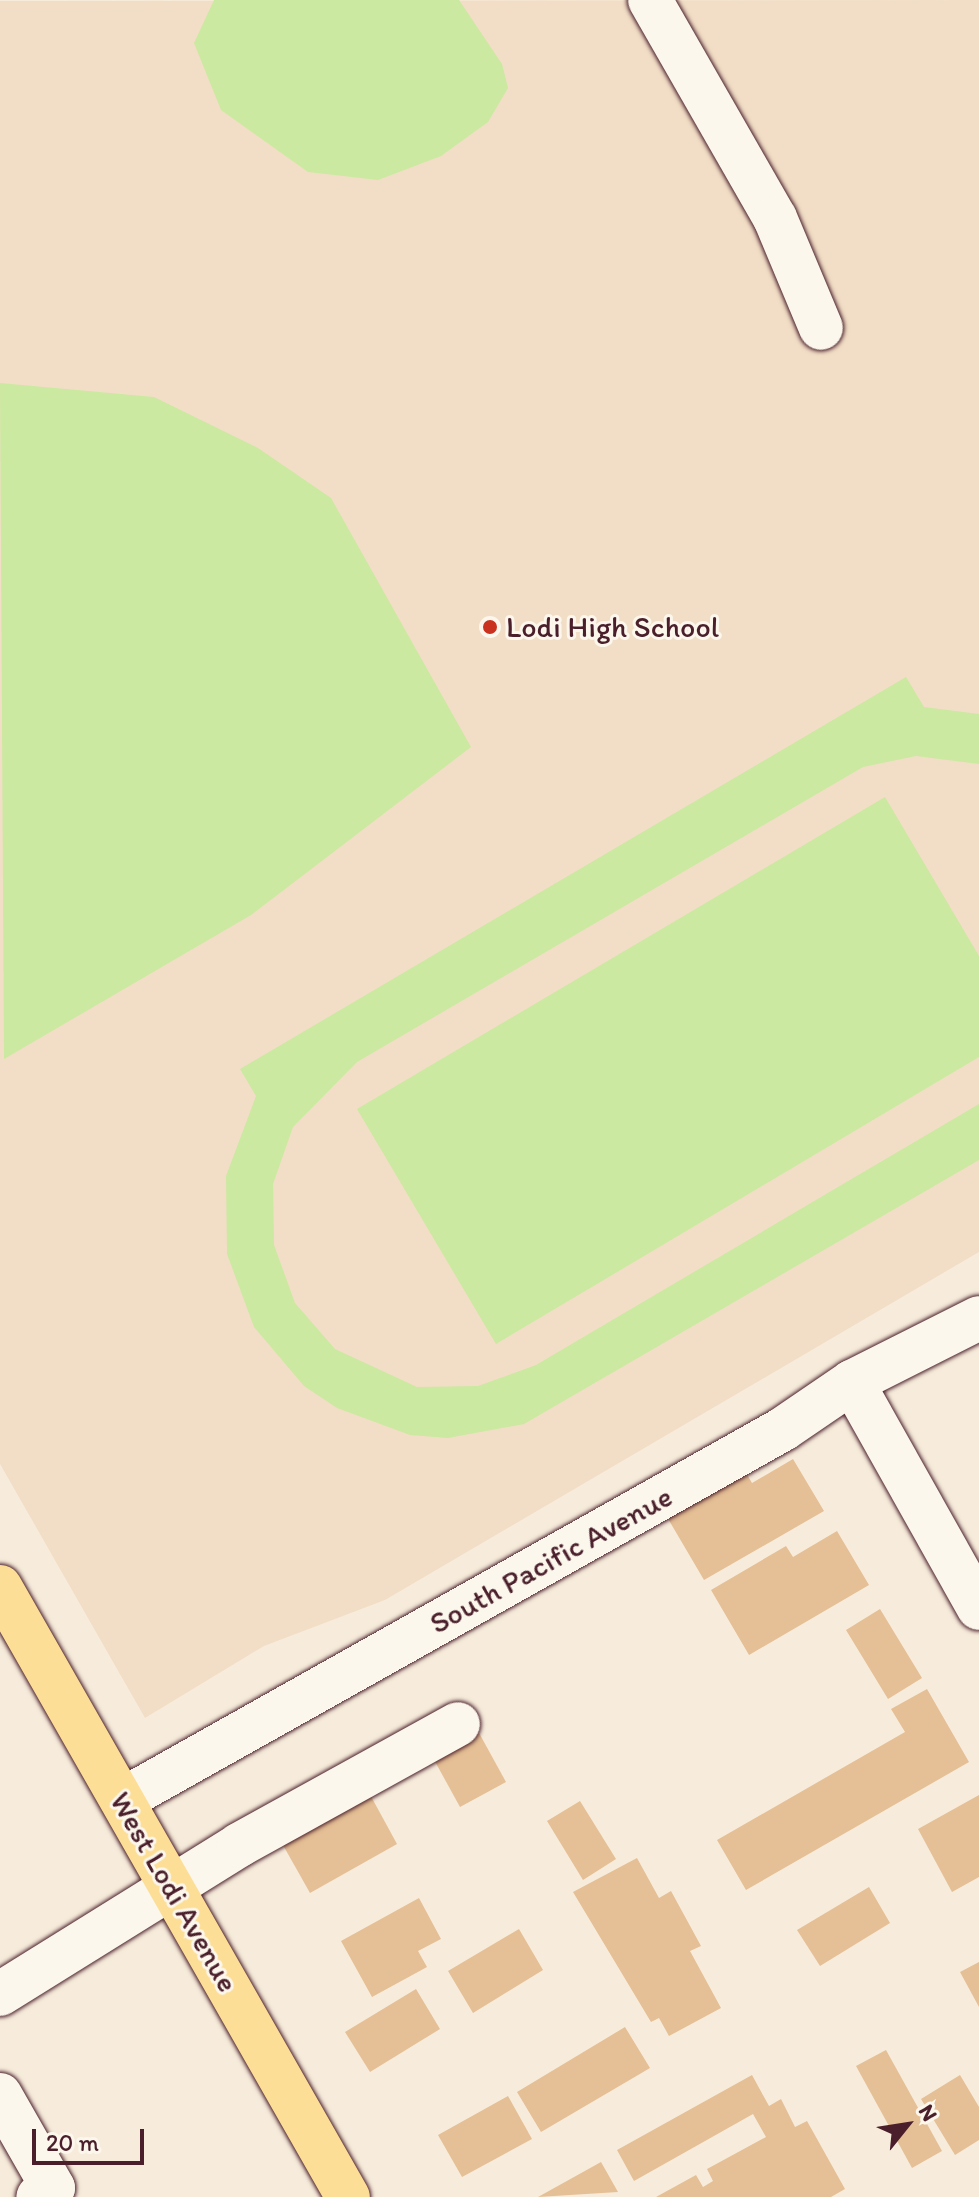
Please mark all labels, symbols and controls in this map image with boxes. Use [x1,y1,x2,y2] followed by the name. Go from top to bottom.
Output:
[506,609,719,645] place label: Lodi High School
[481,618,499,636] marker: Lodi High School
[425,1479,677,1641] street label: South Pacific Avenue
[102,1785,246,1999] street label: West Lodi Avenue
[867,2085,947,2165] north arrow
[913,2100,944,2126] text: N
[36,2113,148,2163] scale bar
[46,2128,99,2157] text: 20 m

